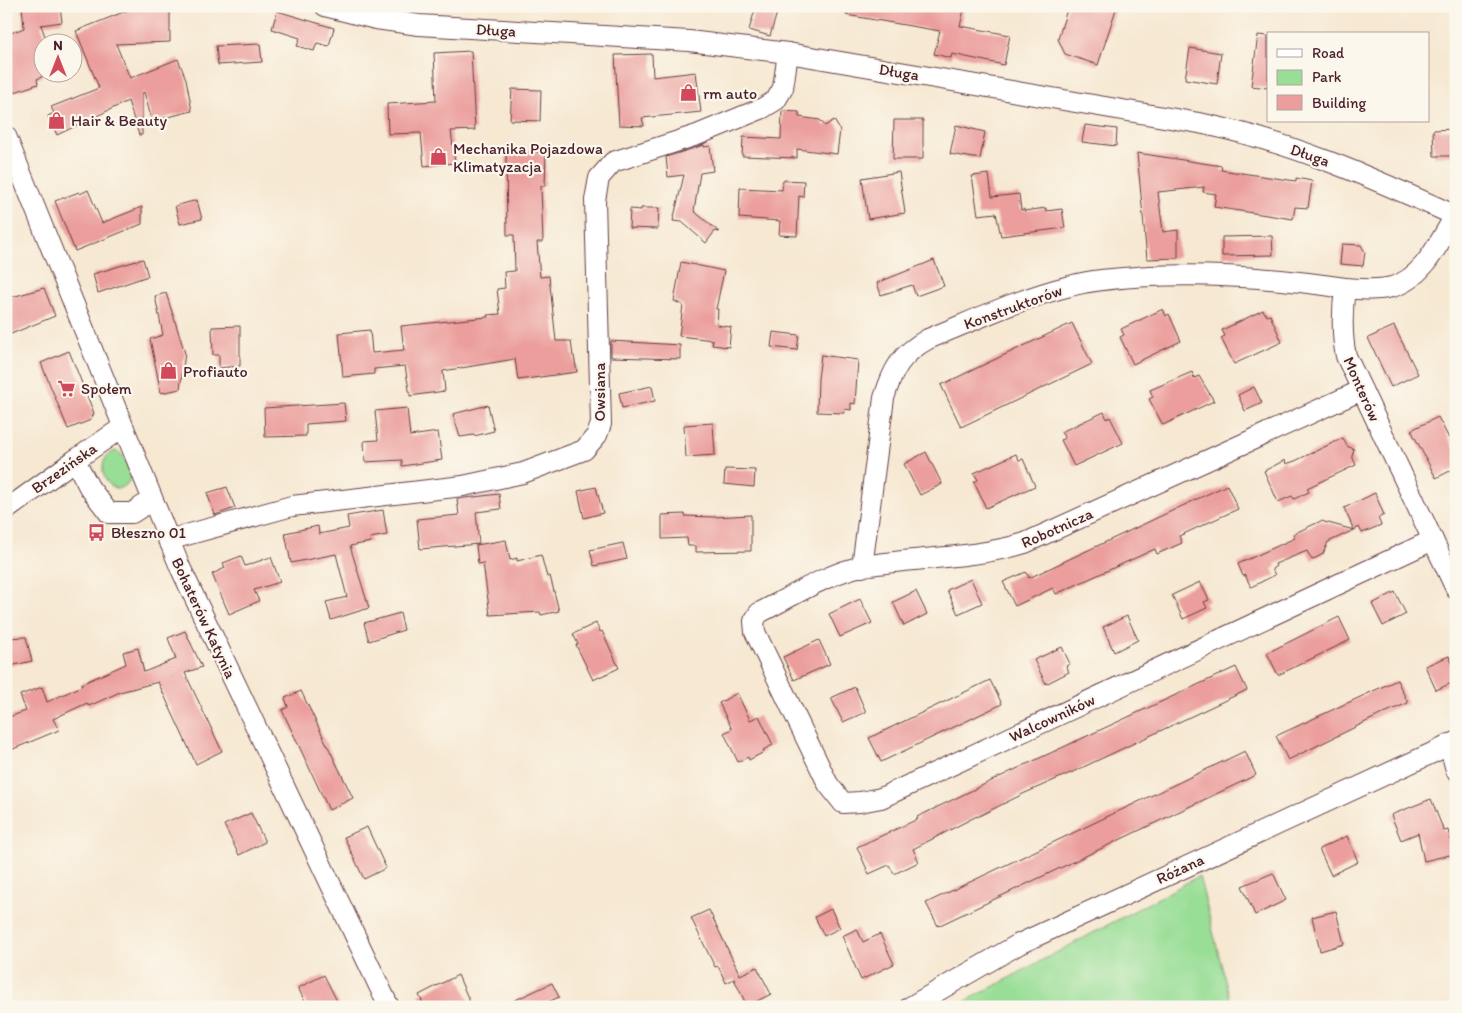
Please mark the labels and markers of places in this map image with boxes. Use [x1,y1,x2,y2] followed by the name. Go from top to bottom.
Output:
[679,83,699,103] shop icon: rm auto
[703,84,757,103] place label: rm auto
[47,110,67,130] shop icon: Hair & Beauty
[71,111,168,130] place label: Hair & Beauty
[453,139,603,176] place label: Mechanika Pojazdowa Klimatyzacja
[429,147,449,167] shop icon: Mechanika Pojazdowa Klimatyzacja
[159,361,179,381] shop icon: Profiauto
[183,362,248,381] place label: Profiauto
[57,378,77,398] supermarket icon: Społem
[81,379,132,398] place label: Społem
[87,522,107,542] bus stop icon: Błeszno 01
[111,523,187,542] place label: Błeszno 01

